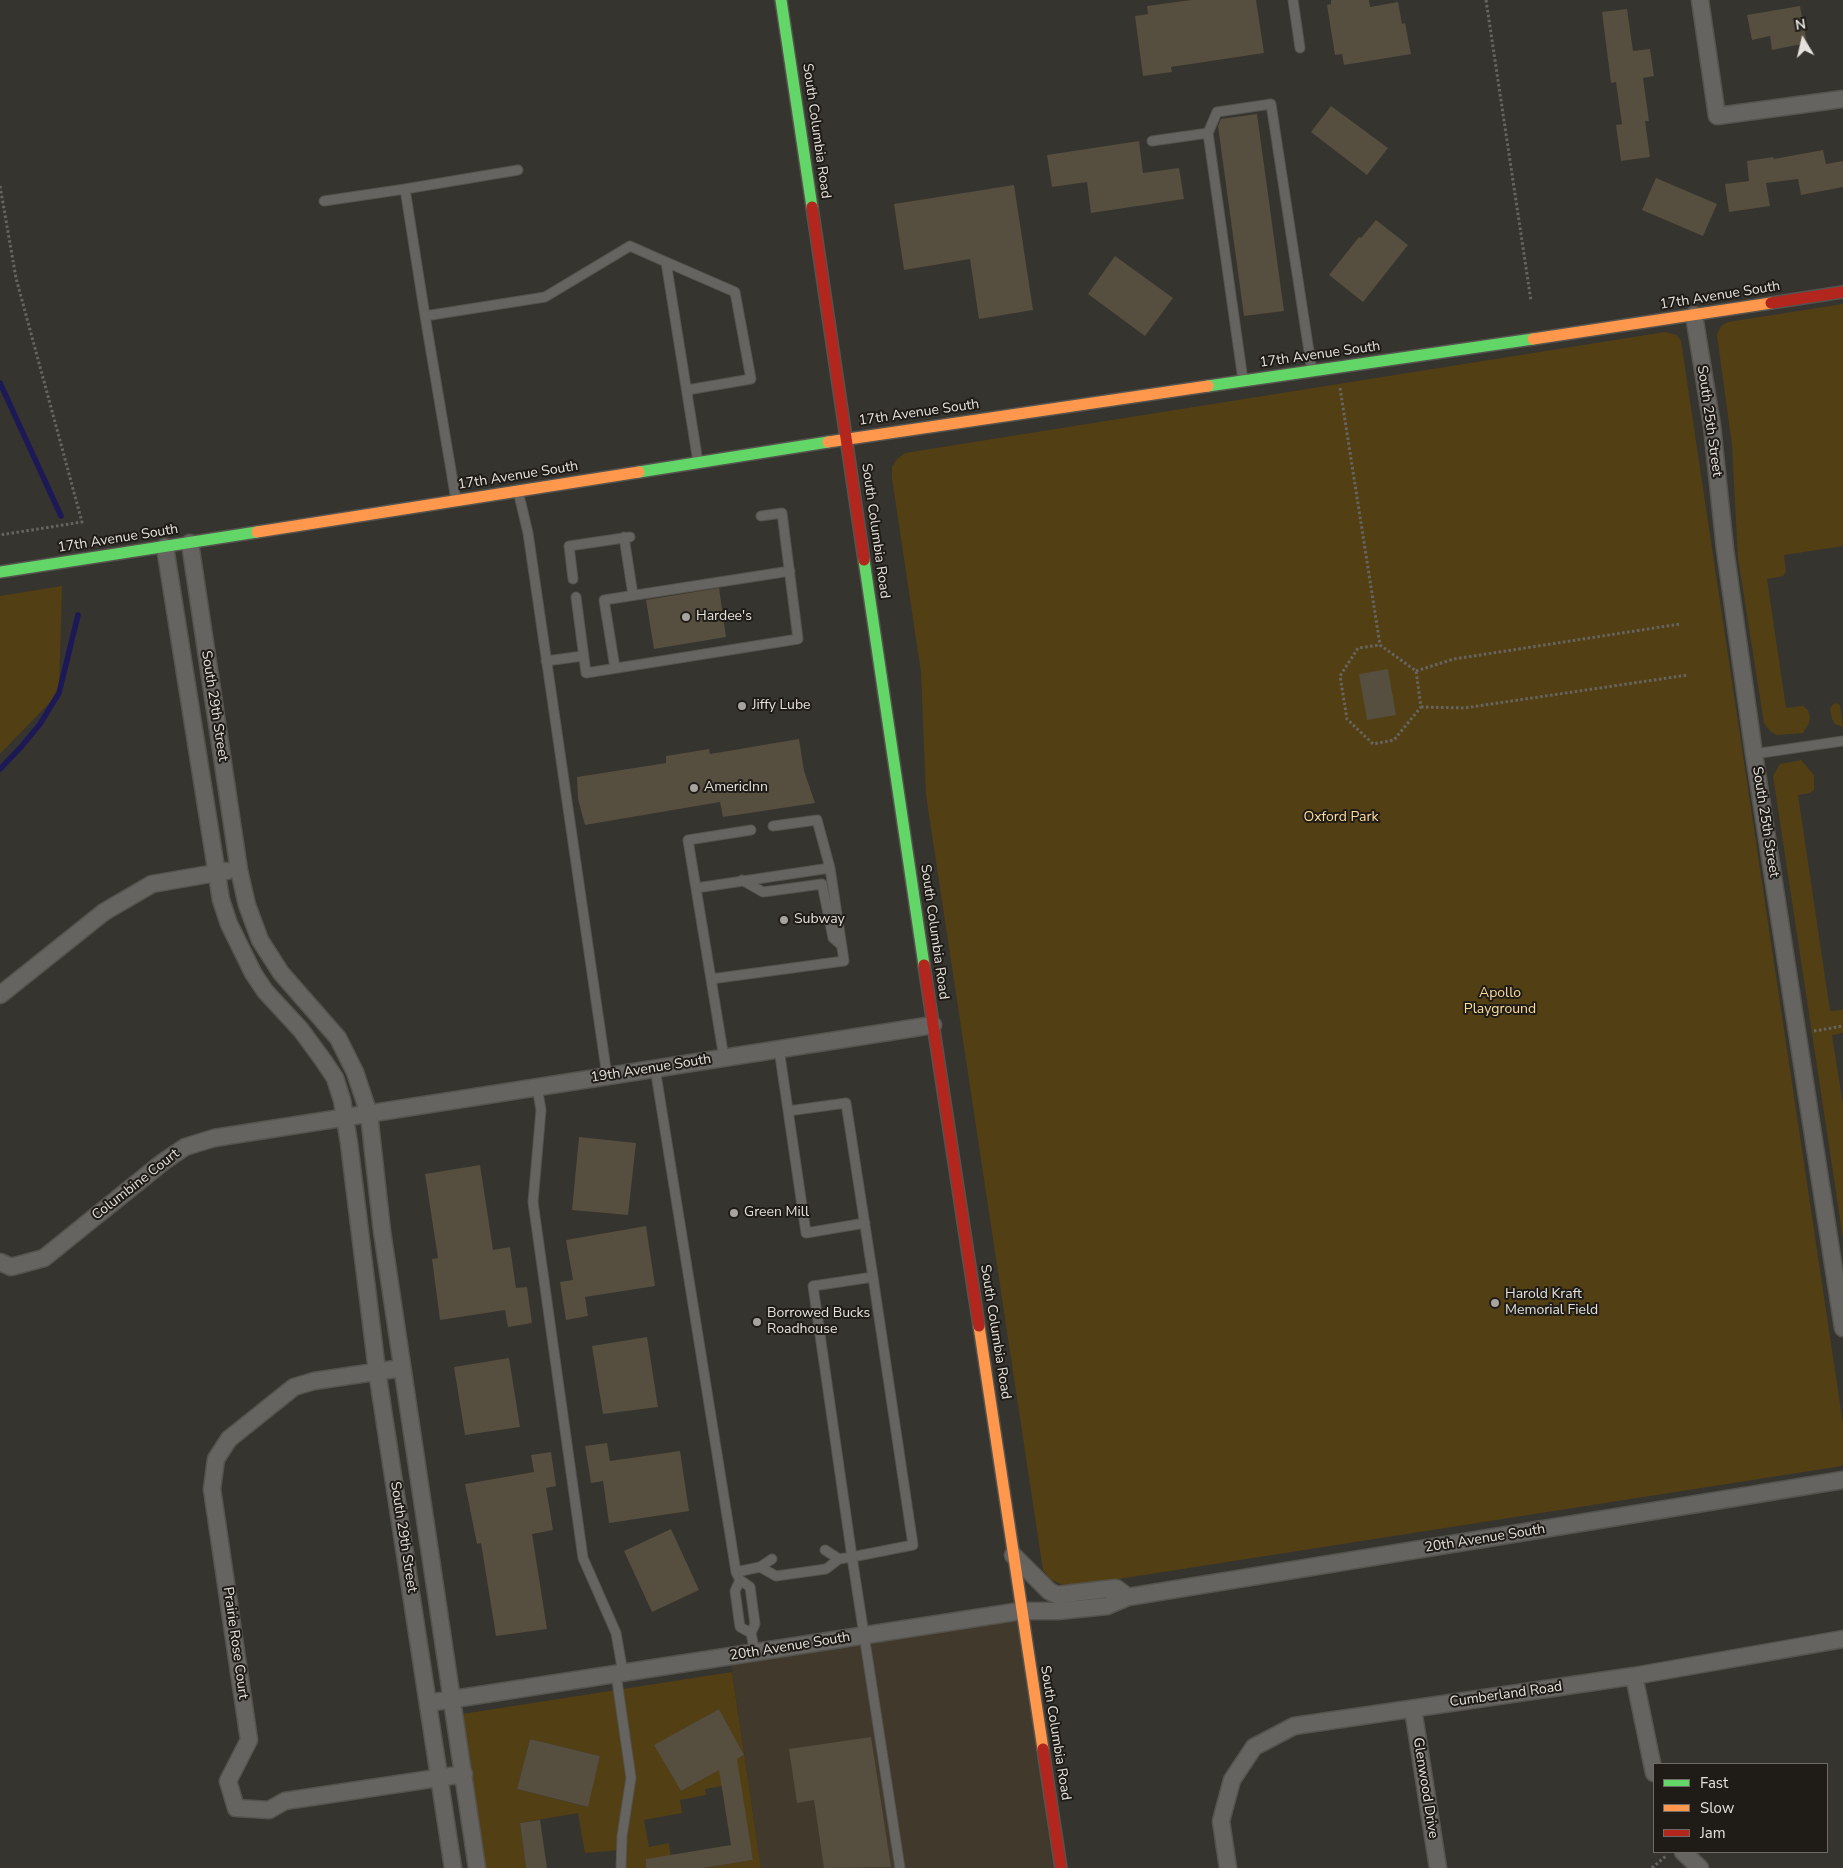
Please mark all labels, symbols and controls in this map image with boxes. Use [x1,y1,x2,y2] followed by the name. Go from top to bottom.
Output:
[1794,14,1807,35] text: N
[1778,15,1828,65] north arrow
[798,62,834,200] street label: South Columbia Road
[1659,278,1781,314] street label: 17th Avenue South
[1259,338,1381,372] street label: 17th Avenue South
[1693,364,1725,478] street label: South 25th Street
[858,396,980,430] street label: 17th Avenue South
[457,458,579,494] street label: 17th Avenue South
[857,462,893,600] street label: South Columbia Road
[57,521,179,557] street label: 17th Avenue South
[696,609,752,625] place label: Hardee's
[680,611,692,623] marker: Hardee's
[197,649,231,763] street label: South 29th Street
[752,698,810,714] place label: Jiffy Lube
[736,700,748,712] marker: Jiffy Lube
[1748,765,1782,879] street label: South 25th Street
[704,780,768,796] place label: AmericInn
[688,782,700,794] marker: AmericInn
[1304,810,1378,826] park label: Oxford Park
[916,863,952,1001] street label: South Columbia Road
[794,912,845,928] place label: Subway
[778,914,790,926] marker: Subway
[1464,986,1536,1019] park label: Apollo Playground
[590,1051,712,1087] street label: 19th Avenue South
[89,1146,183,1224] street label: Columbine Court
[744,1205,809,1221] place label: Green Mill
[728,1207,740,1219] marker: Green Mill
[976,1263,1014,1401] street label: South Columbia Road
[1505,1287,1598,1320] place label: Harold Kraft Memorial Field
[1489,1297,1501,1309] marker: Harold Kraft Memorial Field
[767,1306,870,1338] place label: Borrowed Bucks Roadhouse
[751,1316,763,1328] marker: Borrowed Bucks Roadhouse
[386,1480,420,1594] street label: South 29th Street
[1424,1521,1546,1557] street label: 20th Avenue South
[219,1586,251,1700] street label: Prairie Rose Court
[729,1629,851,1665] street label: 20th Avenue South
[1036,1664,1074,1802] street label: South Columbia Road
[1449,1679,1563,1711] street label: Cumberland Road
[1409,1736,1441,1840] street label: Glenwood Drive
[1653,1763,1828,1853] legend
[1700,1773,1728,1793] text: Fast
[1700,1798,1734,1818] text: Slow
[1700,1823,1726,1843] text: Jam

